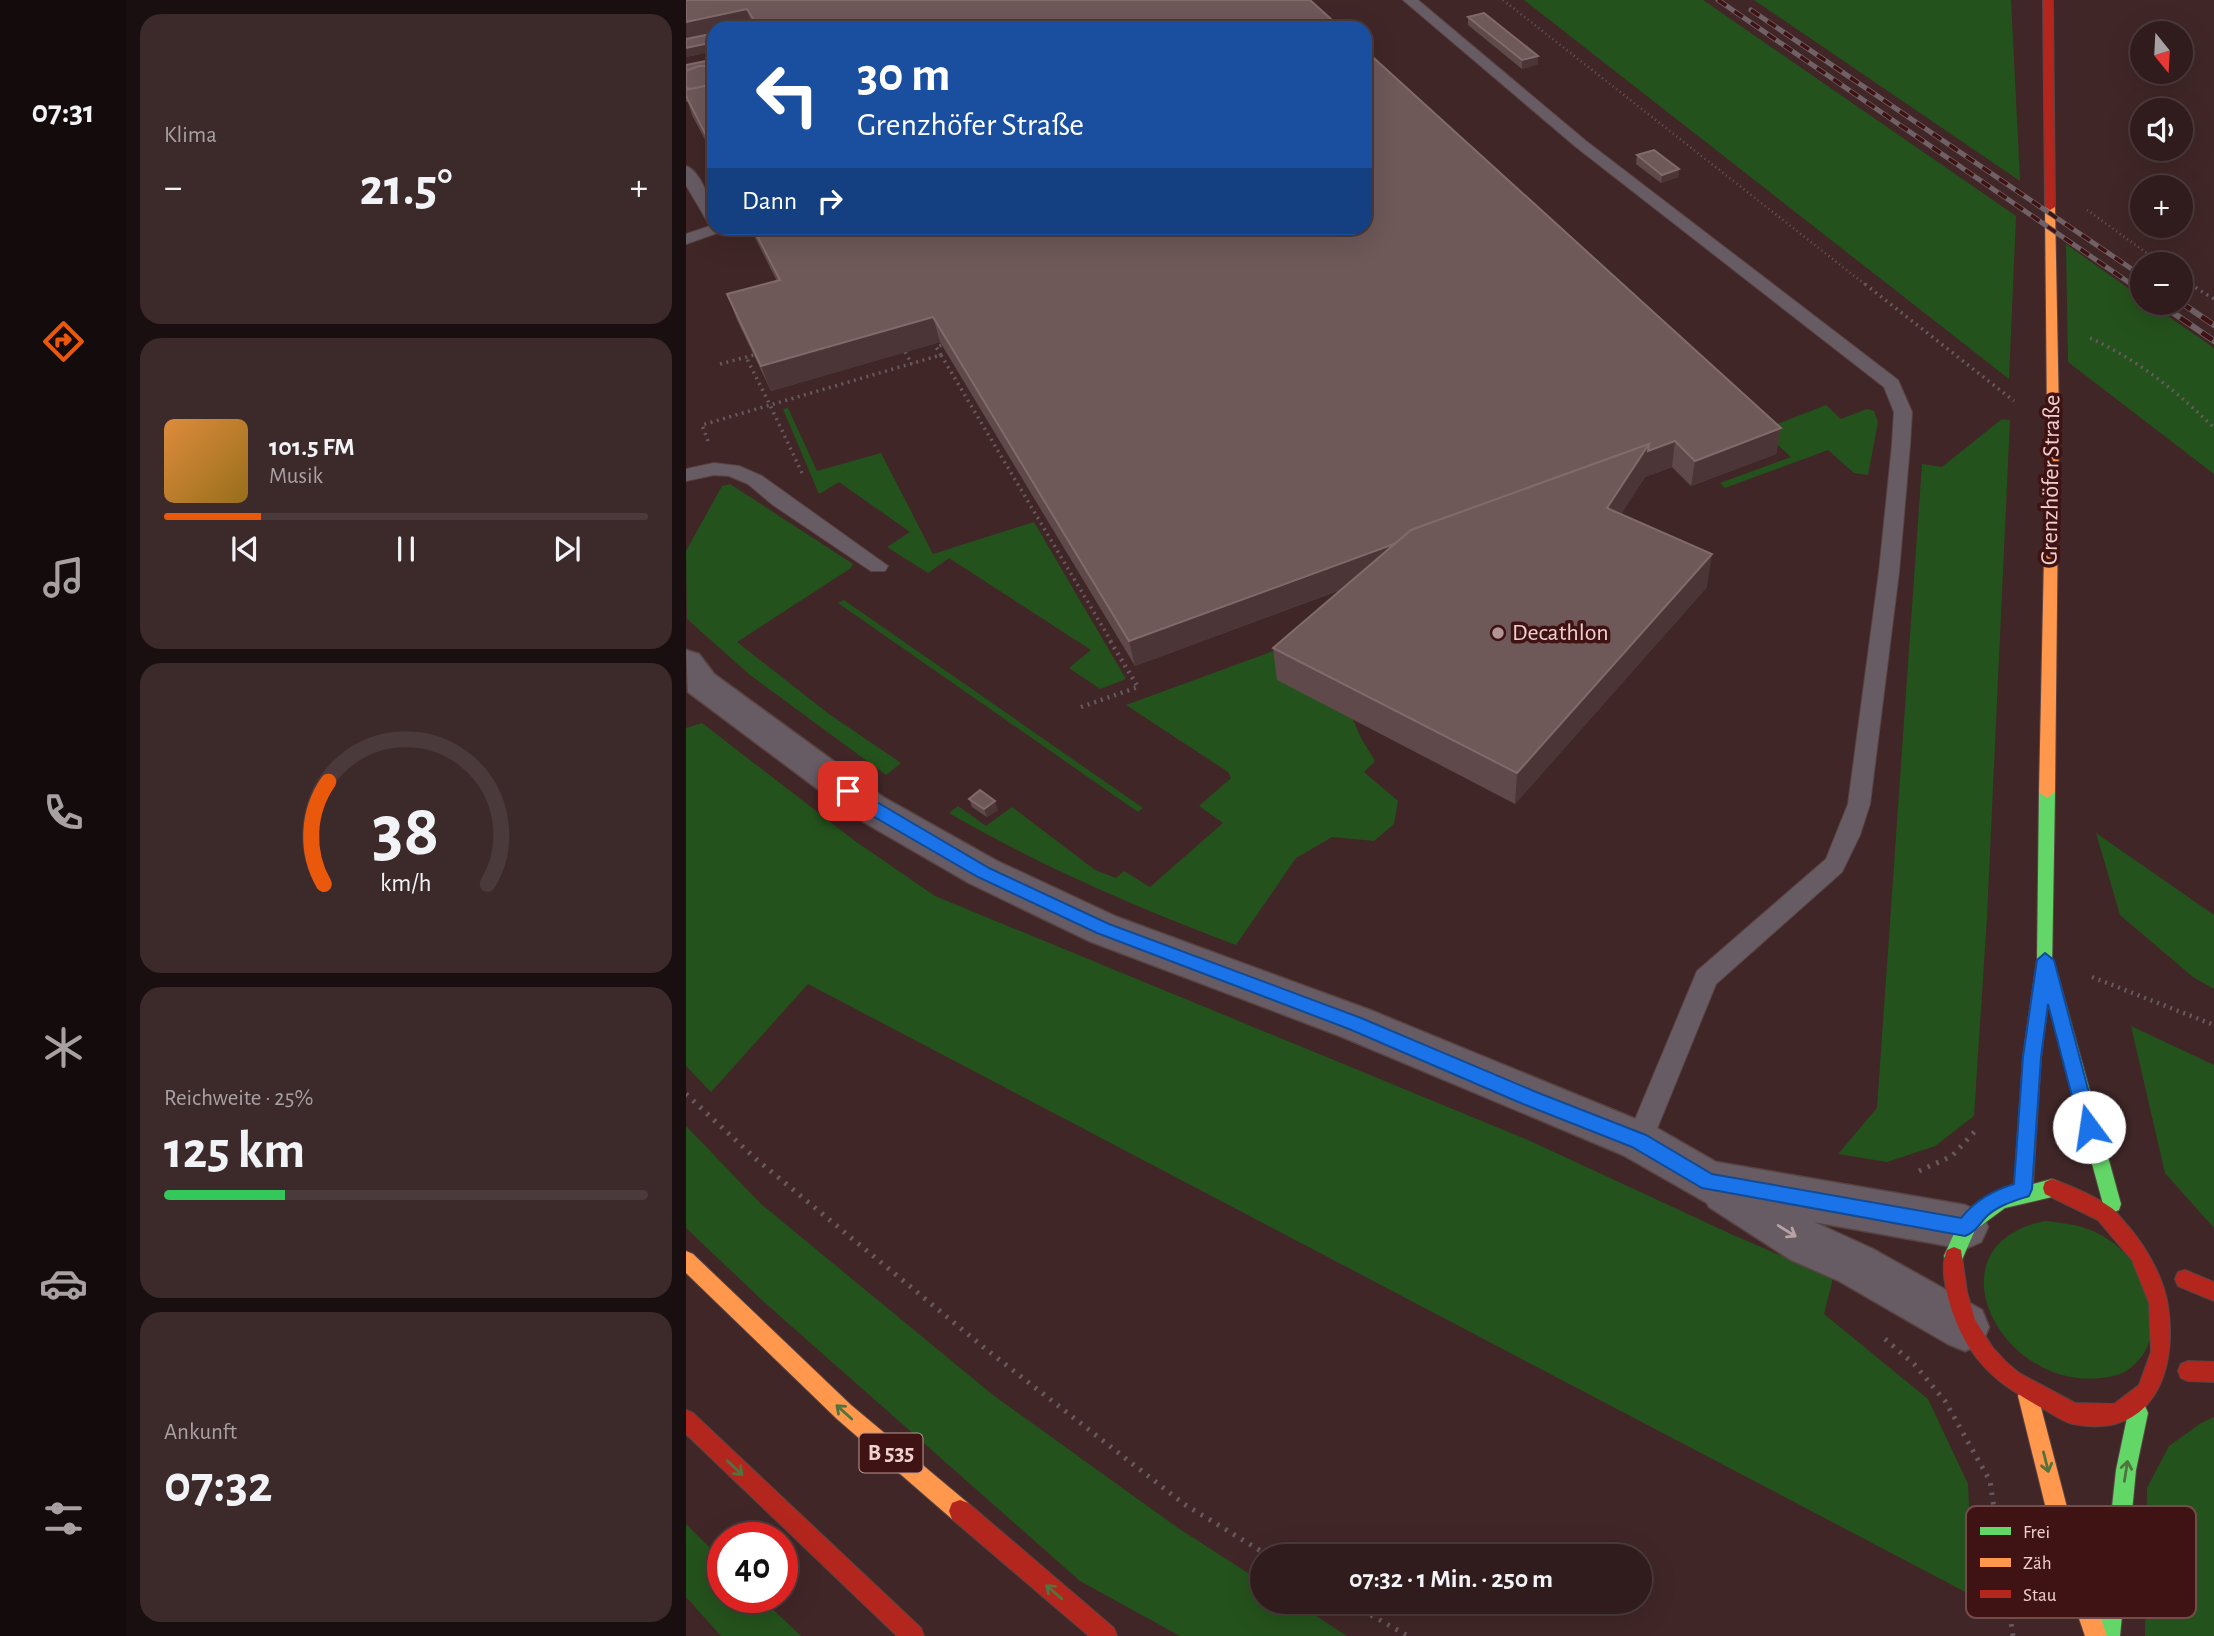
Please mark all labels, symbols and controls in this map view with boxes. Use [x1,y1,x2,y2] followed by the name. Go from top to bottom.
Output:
[2130,21,2193,84] north arrow
[2130,21,2193,315] map controls
[742,49,833,140] icon: left
[857,51,951,100] text: 30 m
[31,96,95,128] text: 07:31
[2130,98,2193,161] button: sound
[857,109,1084,141] text: Grenzhöfer Straße
[164,124,217,147] text: Klima
[360,162,452,214] text: 21.5°
[164,169,182,207] text: −
[630,169,648,207] text: +
[2130,175,2193,238] button: +
[811,182,849,220] icon: right
[742,188,797,214] text: Dann
[2130,252,2193,315] button: −
[39,317,88,366] icon: directions
[2038,395,2064,565] street label: Grenzhöfer Straße
[269,434,355,460] text: 101.5 FM
[269,465,323,488] text: Musik
[226,530,264,568] icon: previous
[387,530,425,568] icon: pause
[548,530,586,568] icon: next
[39,553,88,602] icon: music
[1512,621,1609,645] place label: Decathlon
[1490,625,1506,641] marker: Decathlon
[818,761,878,821] pin
[829,772,867,810] icon: arrive
[39,788,88,837] icon: phone
[372,796,440,869] text: 38
[380,871,432,896] text: km/h
[39,1023,88,1072] icon: climate
[164,1087,313,1110] text: Reichweite · 25%
[2052,1090,2126,1164] position arrow
[164,1125,305,1177] text: 125 km
[1777,1224,1797,1238] one-way arrow
[39,1259,88,1308] icon: car
[836,1403,853,1420] one-way arrow
[164,1421,237,1444] text: Ankunft
[860,1434,922,1472] road number: B 535
[2040,1450,2053,1473] one-way arrow
[164,1459,272,1511] text: 07:32
[726,1460,743,1477] one-way arrow
[2120,1460,2133,1483] one-way arrow
[39,1494,88,1543] icon: filters
[1966,1506,2196,1618] legend
[707,1522,798,1613] speed limit sign: 40
[2023,1523,2050,1542] text: Frei
[2023,1554,2052,1573] text: Zäh
[1349,1566,1553,1592] text: 07:32 · 1 Min. · 250 m
[1045,1584,1063,1600] one-way arrow
[2023,1586,2057,1605] text: Stau

